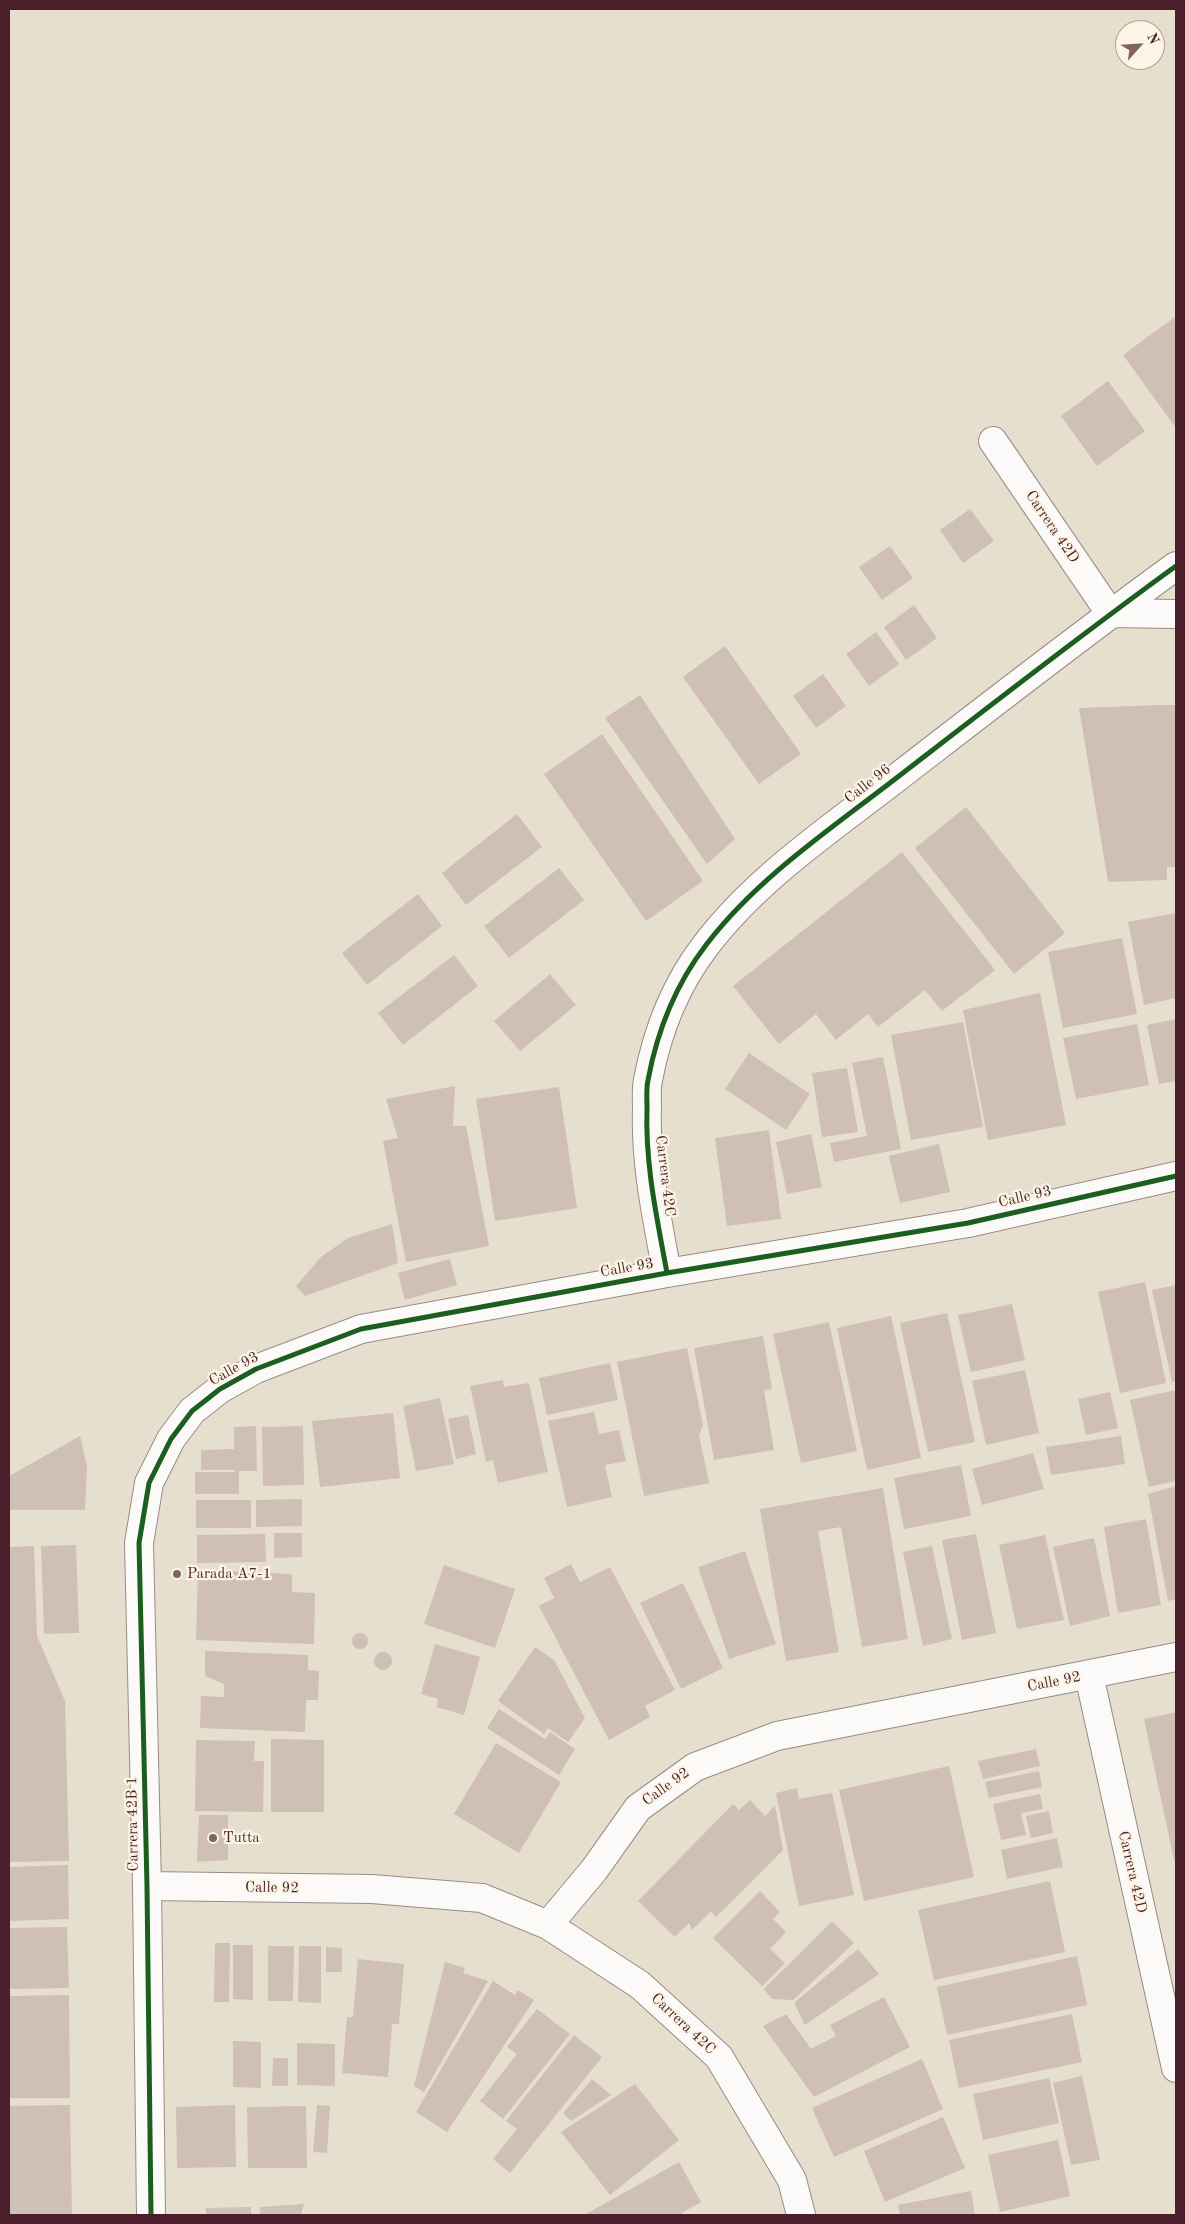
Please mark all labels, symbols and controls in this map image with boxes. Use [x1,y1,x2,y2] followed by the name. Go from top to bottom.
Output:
[1115,20,1165,70] north arrow
[1144,31,1161,47] text: N
[1021,487,1083,567] street label: Carrera 42D
[841,760,895,808] street label: Calle 96
[651,1134,679,1218] street label: Carrera 42C
[997,1182,1053,1212] street label: Calle 93
[599,1254,655,1282] street label: Calle 93
[206,1348,262,1390] street label: Calle 93
[187,1565,271,1583] place label: Parada A7-1
[171,1568,183,1580] marker: Parada A7-1
[1026,1668,1082,1696] street label: Calle 92
[639,1764,693,1810] street label: Calle 92
[123,1776,143,1872] street label: Carrera 42B 1
[223,1829,260,1847] place label: Tutta
[1114,1829,1150,1915] street label: Carrera 42D
[207,1832,219,1844] marker: Tutta
[245,1879,299,1897] street label: Calle 92
[647,1990,719,2058] street label: Carrera 42C

